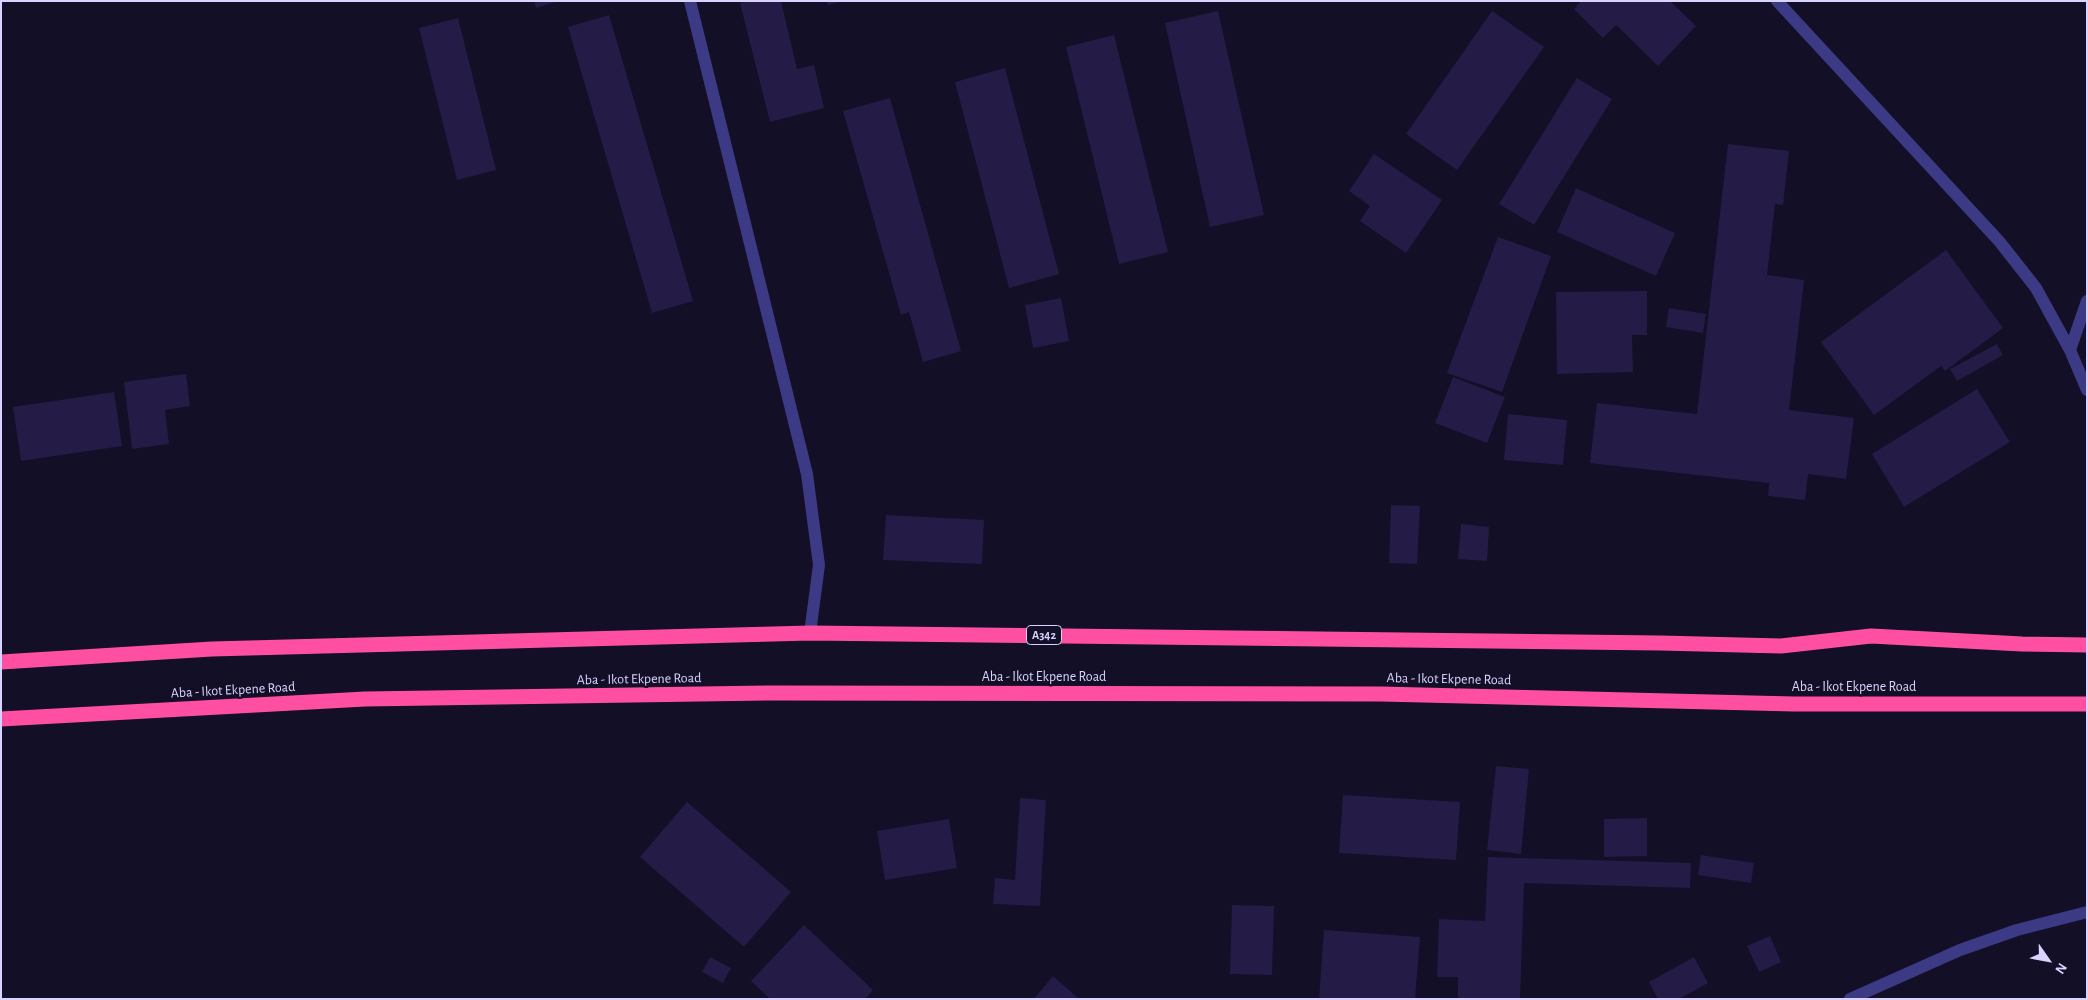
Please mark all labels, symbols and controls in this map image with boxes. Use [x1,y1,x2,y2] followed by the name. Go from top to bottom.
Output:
[1026,626,1062,644] road number: A342
[982,669,1106,685] street label: Aba - Ikot Ekpene Road
[576,670,702,688] street label: Aba - Ikot Ekpene Road
[1386,670,1512,688] street label: Aba - Ikot Ekpene Road
[170,678,296,702] street label: Aba - Ikot Ekpene Road
[1792,679,1916,695] street label: Aba - Ikot Ekpene Road
[2023,935,2073,985] north arrow
[2052,960,2069,976] text: N

